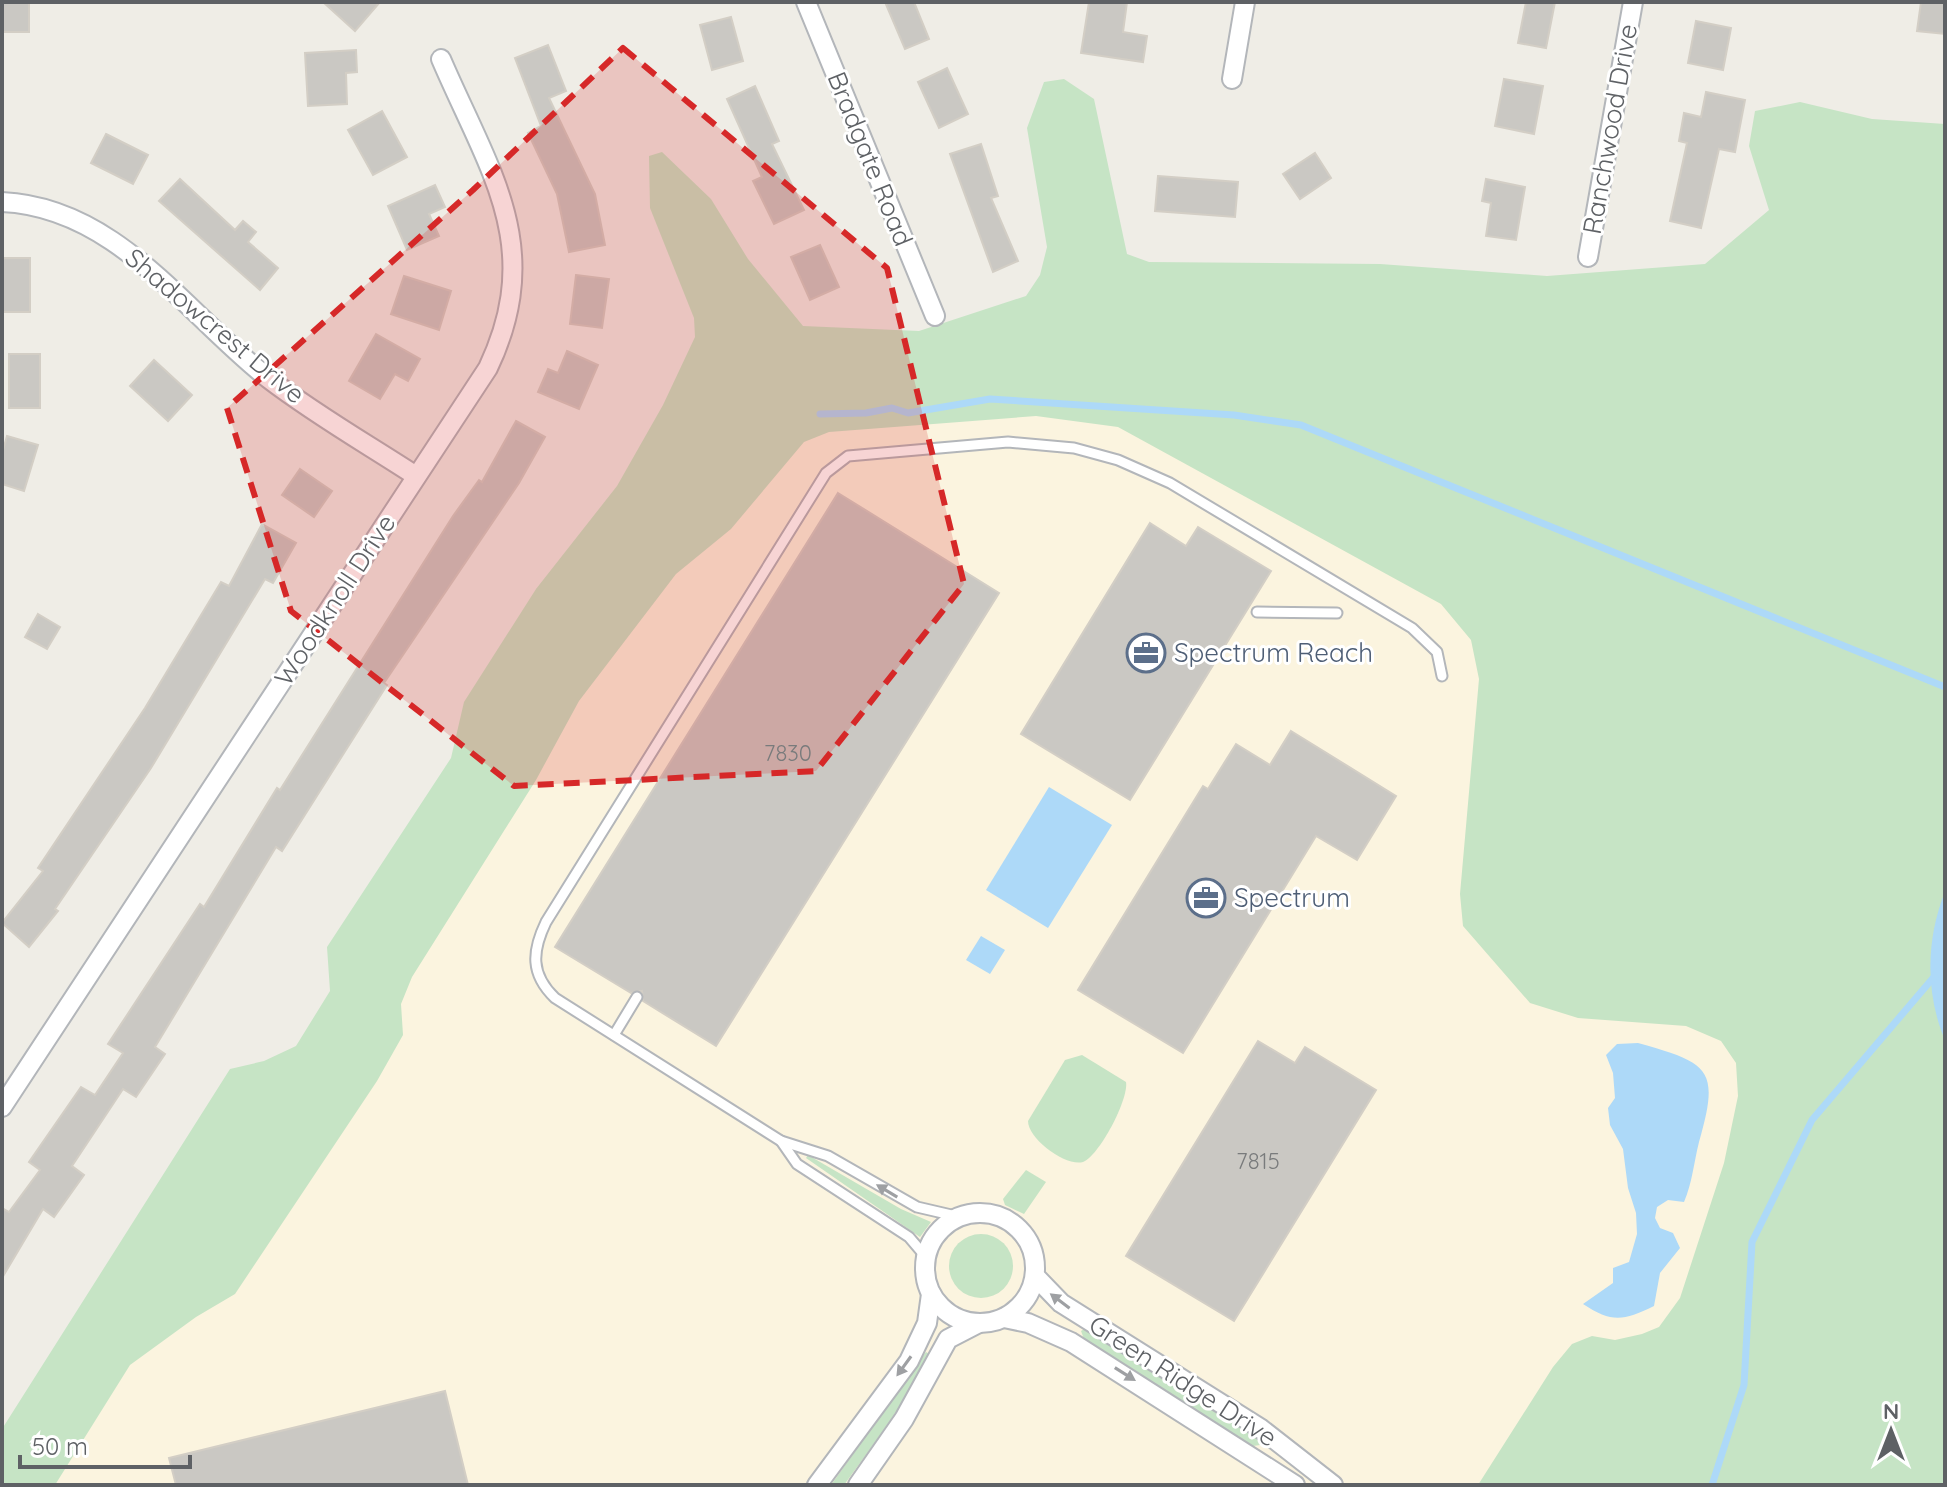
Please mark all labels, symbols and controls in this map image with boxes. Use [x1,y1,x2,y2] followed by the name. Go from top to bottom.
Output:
[1575,21,1644,237] street label: Ranchwood Drive
[821,67,920,251] street label: Bradgate Road
[119,241,312,410] street label: Shadowcrest Drive
[267,508,402,692] street label: Woodknoll Drive
[1125,632,1167,674] office icon: Spectrum Reach
[1174,636,1373,669] place label: Spectrum Reach
[764,739,812,767] house number: 7830
[1185,877,1227,919] office icon: Spectrum
[1234,881,1350,914] place label: Spectrum
[1236,1147,1280,1175] house number: 7815
[876,1184,898,1198] one-way arrow
[1050,1293,1070,1309] one-way arrow
[1083,1307,1284,1454] street label: Green Ridge Drive
[897,1356,913,1376] one-way arrow
[1114,1366,1136,1380] one-way arrow
[1851,1391,1931,1471] north arrow
[1883,1397,1899,1425] text: N
[20,1419,190,1469] scale bar
[32,1431,88,1461] text: 50 m

